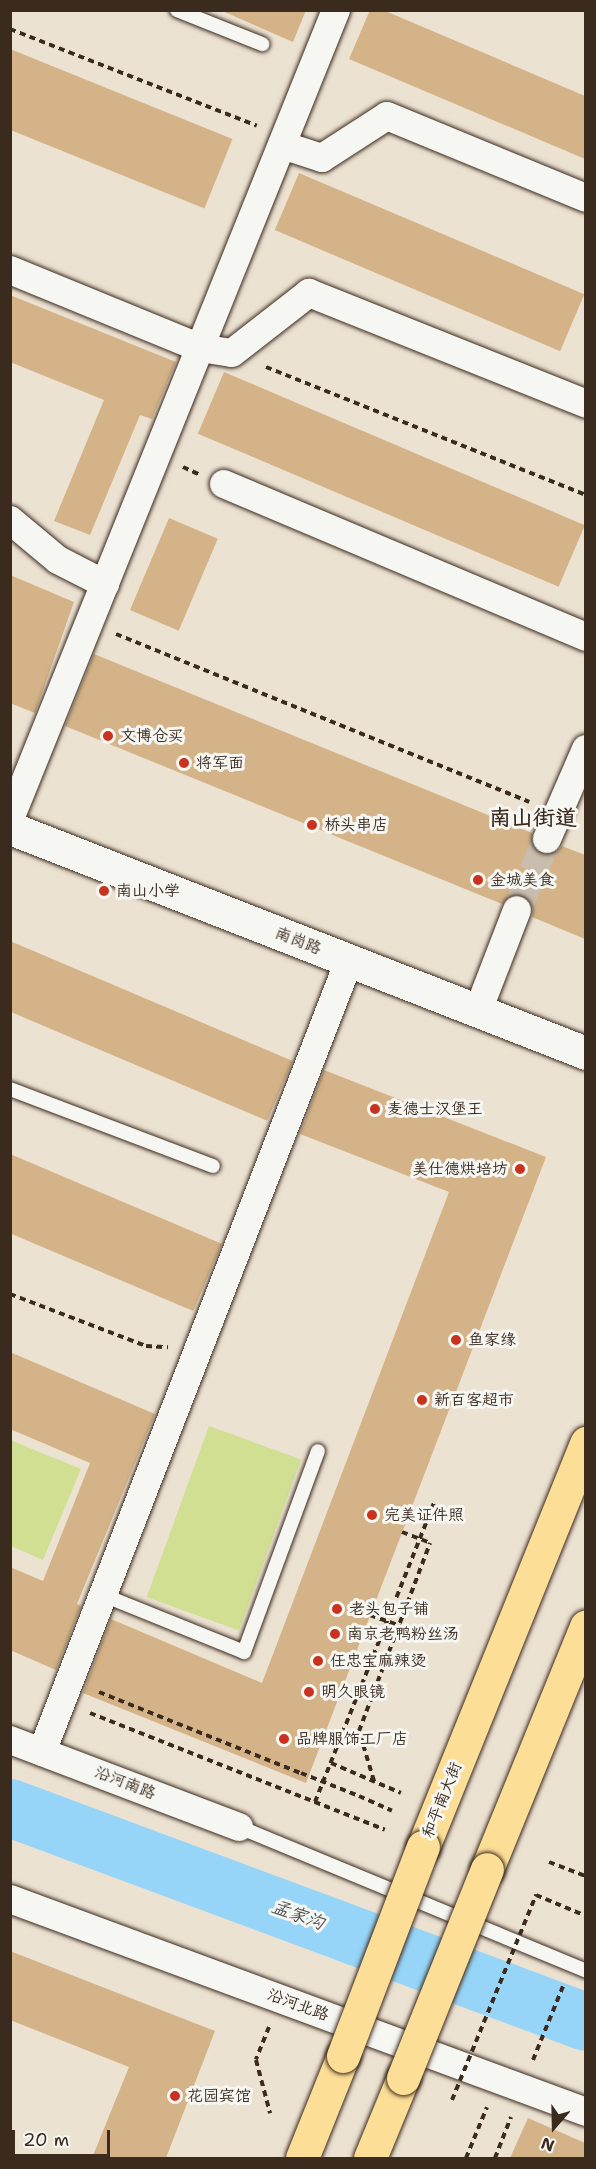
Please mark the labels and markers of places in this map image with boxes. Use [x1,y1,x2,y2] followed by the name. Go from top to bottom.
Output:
[120,726,184,746] place label: 文博仓买
[101,729,115,743] marker: 文博仓买
[196,753,244,773] place label: 将军面
[177,756,191,770] marker: 将军面
[324,815,388,835] place label: 桥头串店
[305,818,319,832] marker: 桥头串店
[490,870,554,890] place label: 金城美食
[471,873,485,887] marker: 金城美食
[116,881,180,901] place label: 南山小学
[97,884,111,898] marker: 南山小学
[387,1099,483,1119] place label: 麦德士汉堡王
[368,1102,382,1116] marker: 麦德士汉堡王
[412,1159,508,1179] place label: 美仕德烘培坊
[513,1162,527,1176] marker: 美仕德烘培坊
[468,1330,516,1350] place label: 鱼家缘
[449,1333,463,1347] marker: 鱼家缘
[434,1390,514,1410] place label: 新百客超市
[415,1393,429,1407] marker: 新百客超市
[384,1505,464,1525] place label: 完美证件照
[365,1508,379,1522] marker: 完美证件照
[349,1599,429,1619] place label: 老头包子铺
[330,1602,344,1616] marker: 老头包子铺
[347,1624,459,1644] place label: 南京老鸭粉丝汤
[328,1627,342,1641] marker: 南京老鸭粉丝汤
[330,1651,426,1671] place label: 任忠宝麻辣烫
[311,1654,325,1668] marker: 任忠宝麻辣烫
[321,1682,385,1702] place label: 明久眼镜
[302,1685,316,1699] marker: 明久眼镜
[296,1729,408,1749] place label: 品牌服饰工厂店
[277,1732,291,1746] marker: 品牌服饰工厂店
[187,2086,251,2106] place label: 花园宾馆
[168,2089,182,2103] marker: 花园宾馆

